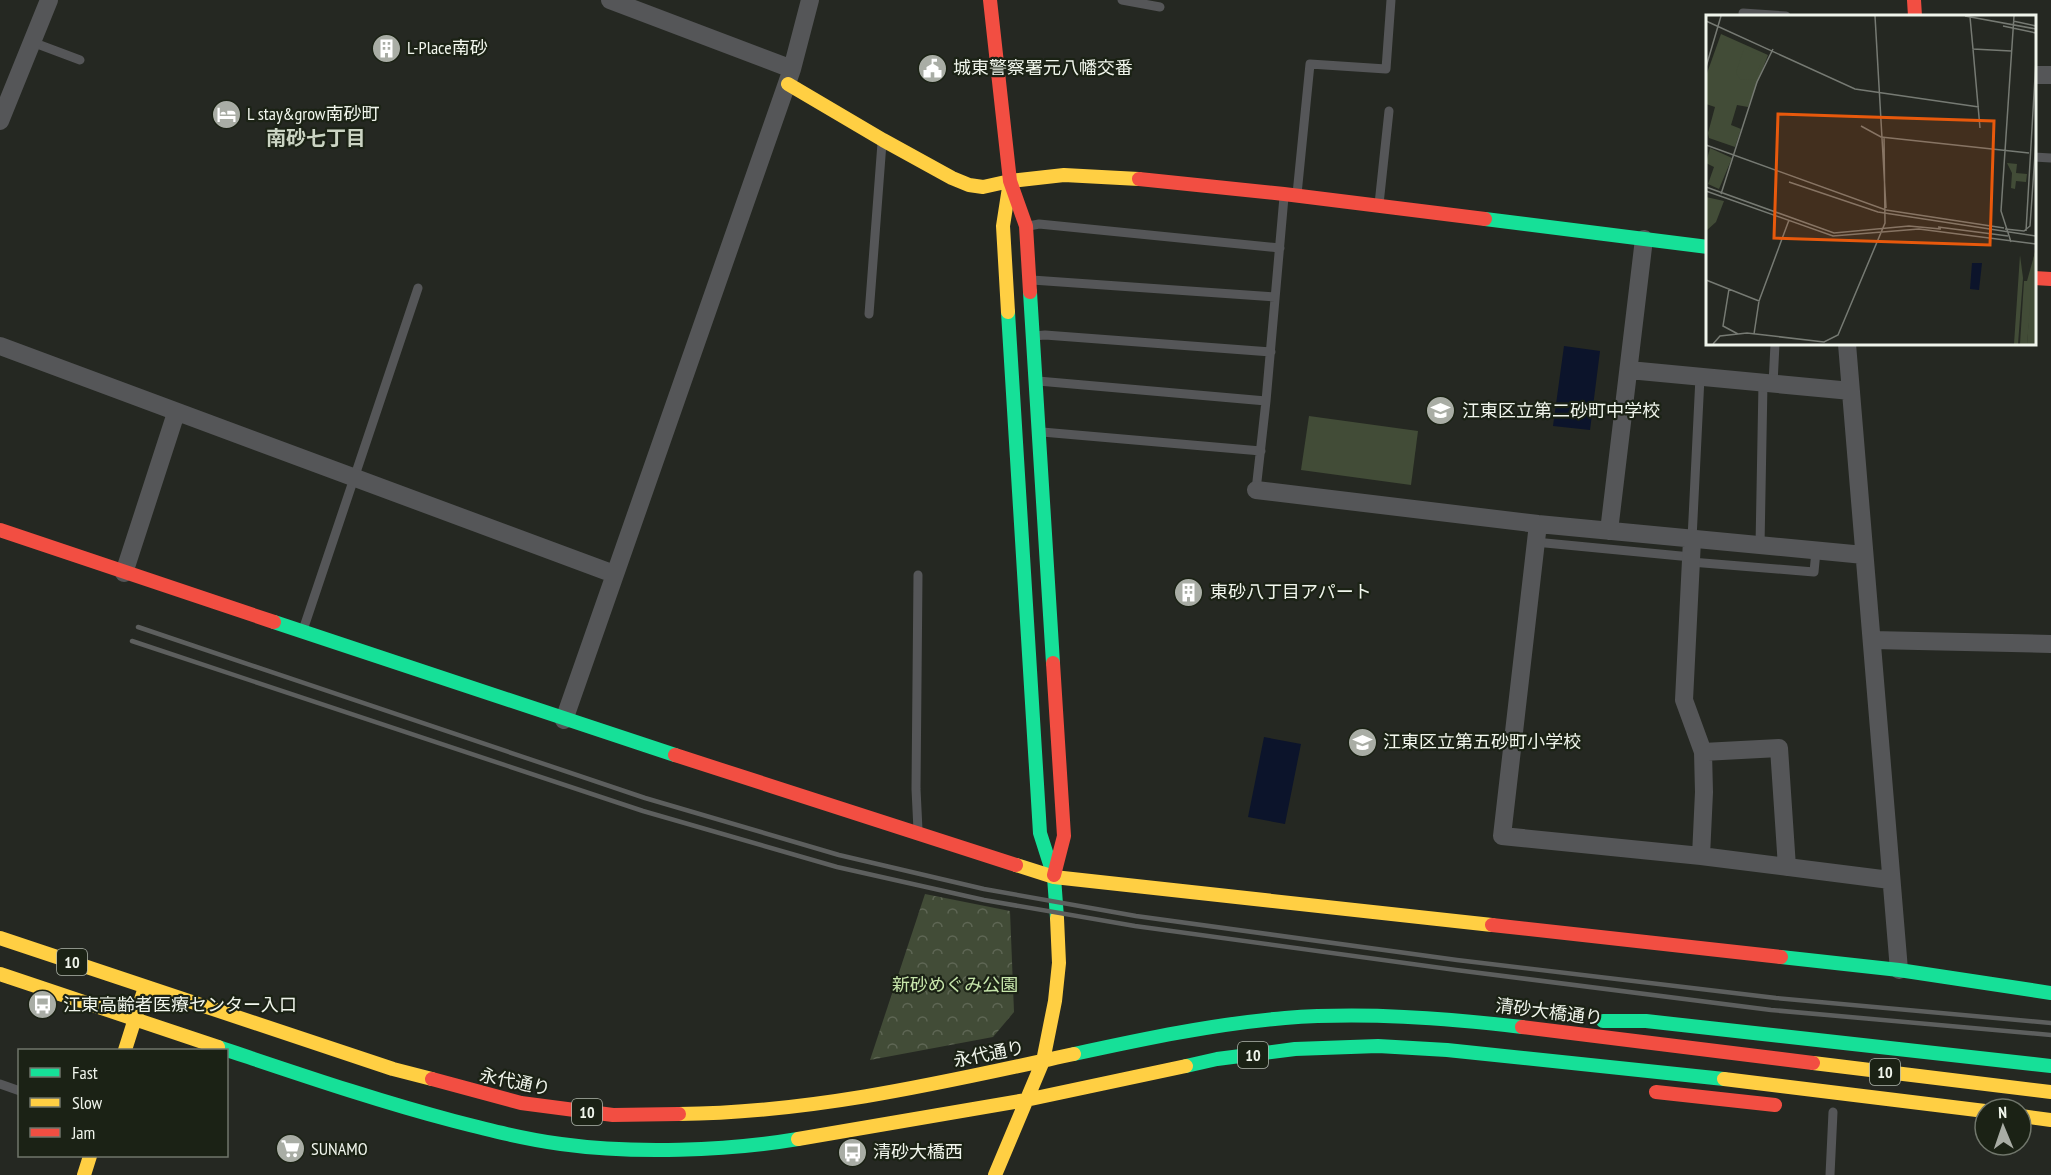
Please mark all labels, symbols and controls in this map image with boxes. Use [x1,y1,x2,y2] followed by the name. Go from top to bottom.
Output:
[1706,15,2036,345] inset map
[370,32,402,64] building icon: L-Place南砂
[407,36,488,59] place label: L-Place南砂
[916,52,948,84] public building icon: 城東警察署元八幡交番
[953,56,1133,79] place label: 城東警察署元八幡交番
[210,98,242,130] hotel icon: L stay&grow南砂町
[247,102,379,125] place label: L stay&grow南砂町
[266,125,366,151] district label: 南砂七丁目
[1425,395,1457,427] school or university icon: 江東区立第二砂町中学校
[1462,399,1660,422] place label: 江東区立第二砂町中学校
[1173,576,1205,608] building icon: 東砂八丁目アパート
[1210,580,1372,603] place label: 東砂八丁目アパート
[1346,726,1378,758] school or university icon: 江東区立第五砂町小学校
[1383,730,1581,753] place label: 江東区立第五砂町小学校
[57,949,87,975] road number: 10
[892,973,1018,996] park label: 新砂めぐみ公園
[26,989,58,1021] bus stop icon: 江東高齢者医療センター入口
[63,993,297,1016] place label: 江東高齢者医療センター入口
[1494,994,1604,1029] street label: 清砂大橋通り
[951,1035,1026,1072] street label: 永代通り
[1238,1042,1268,1068] road number: 10
[18,1049,228,1157] legend
[1870,1059,1900,1085] road number: 10
[72,1061,98,1084] text: Fast
[477,1063,553,1100] street label: 永代通り
[72,1091,103,1114] text: Slow
[1973,1097,2033,1157] north arrow
[572,1099,602,1125] road number: 10
[1998,1102,2007,1122] text: N
[71,1121,95,1144] text: Jam
[274,1133,306,1165] supermarket icon: SUNAMO
[836,1136,868,1168] bus stop icon: 清砂大橋西
[311,1137,368,1160] place label: SUNAMO
[873,1140,963,1163] place label: 清砂大橋西

